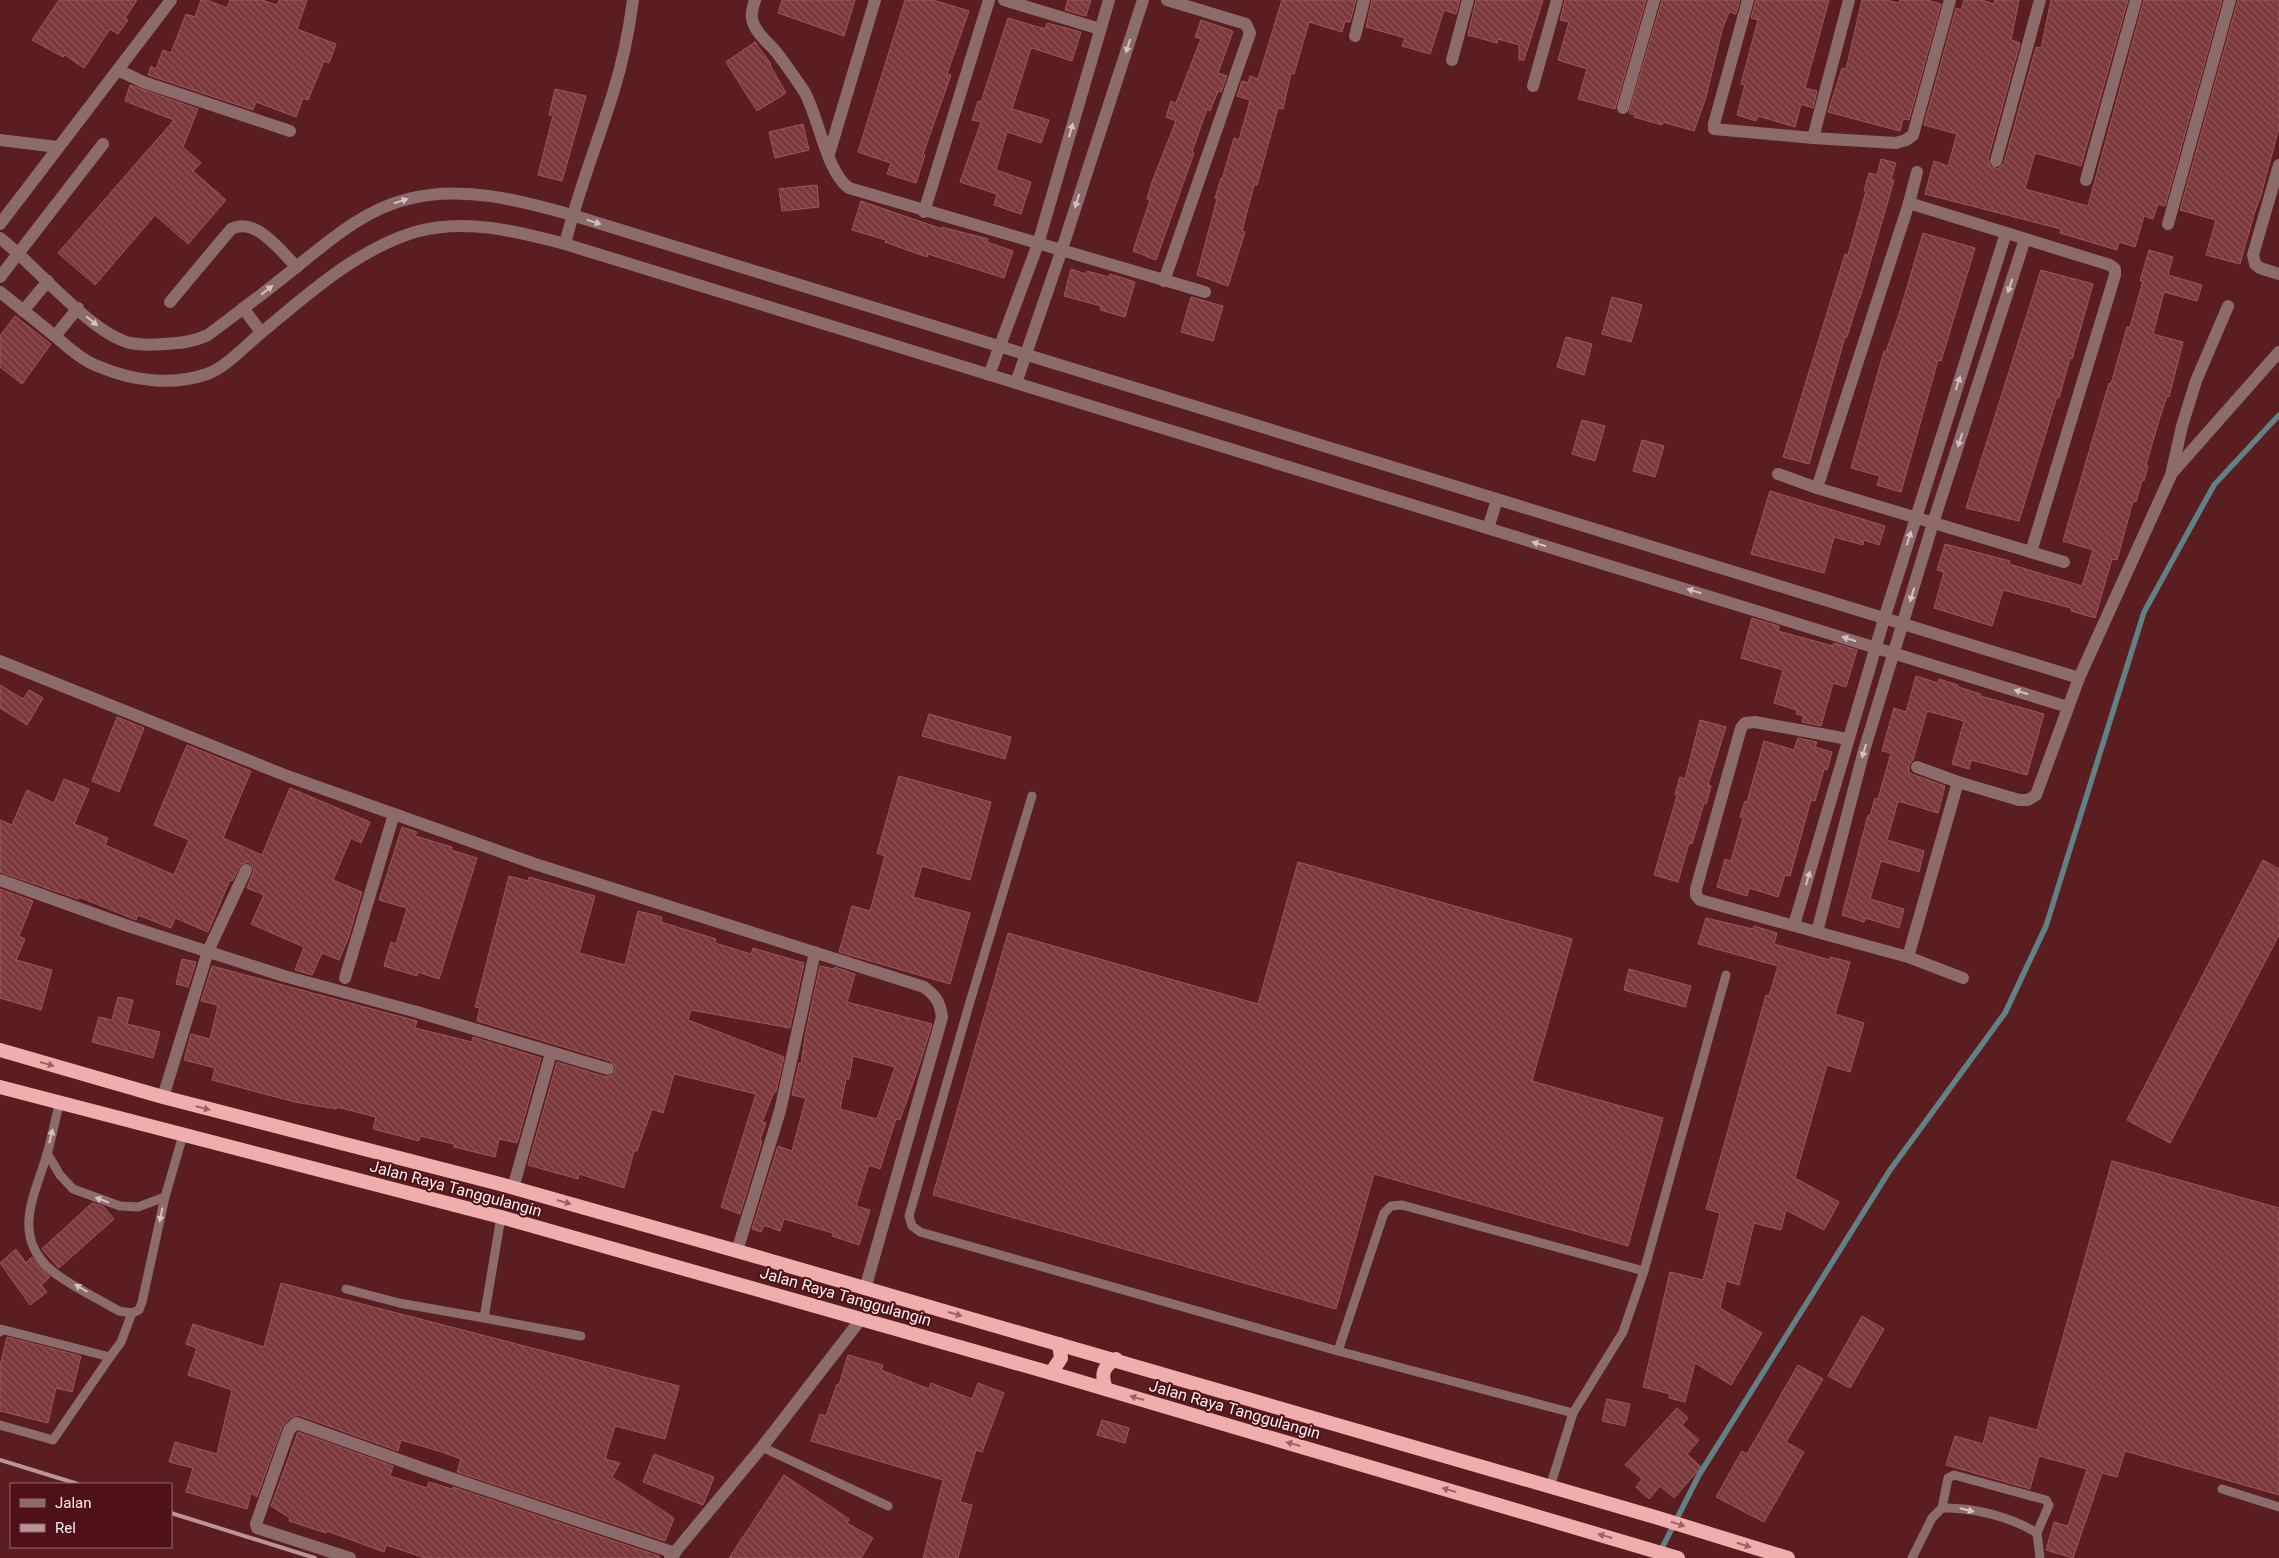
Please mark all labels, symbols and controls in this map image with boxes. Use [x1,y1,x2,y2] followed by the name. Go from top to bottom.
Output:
[1123,39,1131,54] one-way arrow
[1067,122,1075,137] one-way arrow
[1073,194,1081,209] one-way arrow
[394,197,409,204] one-way arrow
[587,219,602,227] one-way arrow
[2006,278,2014,293] one-way arrow
[260,285,274,295] one-way arrow
[86,315,98,327] one-way arrow
[1955,375,1963,390] one-way arrow
[1956,433,1963,448] one-way arrow
[1905,530,1913,545] one-way arrow
[1531,539,1546,547] one-way arrow
[1686,587,1701,595] one-way arrow
[1907,588,1915,603] one-way arrow
[1842,635,1857,643] one-way arrow
[2014,688,2029,696] one-way arrow
[1860,743,1868,758] one-way arrow
[1804,871,1812,886] one-way arrow
[39,1060,54,1068] one-way arrow
[196,1104,211,1112] one-way arrow
[47,1128,55,1143] one-way arrow
[368,1156,544,1221] street label: Jalan Raya Tanggulangin
[94,1196,109,1204] one-way arrow
[556,1198,571,1206] one-way arrow
[157,1208,165,1223] one-way arrow
[758,1263,934,1330] street label: Jalan Raya Tanggulangin
[74,1284,87,1293] one-way arrow
[948,1311,963,1319] one-way arrow
[1147,1376,1323,1443] street label: Jalan Raya Tanggulangin
[1130,1394,1145,1402] one-way arrow
[1286,1440,1301,1448] one-way arrow
[10,1483,172,1548] legend
[1442,1485,1457,1493] one-way arrow
[55,1494,92,1512] text: Jalan
[1959,1506,1974,1514] one-way arrow
[55,1519,76,1537] text: Rel
[1670,1521,1685,1528] one-way arrow
[1598,1531,1613,1539] one-way arrow
[1737,1541,1752,1549] one-way arrow

